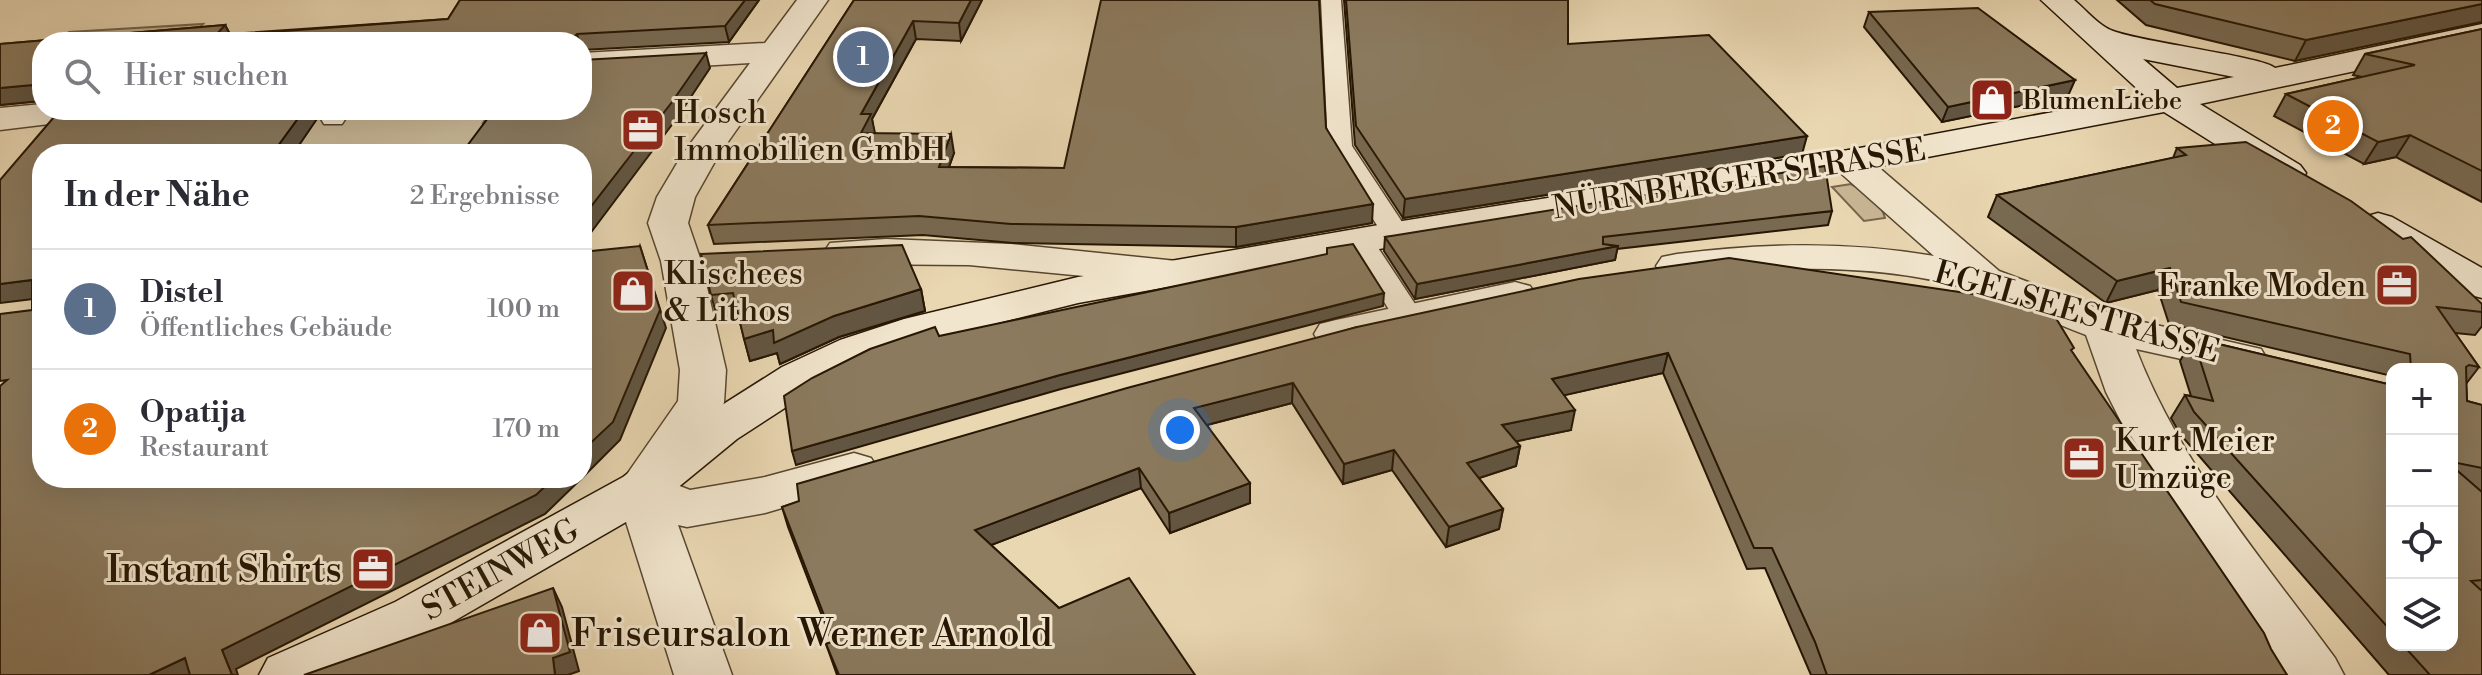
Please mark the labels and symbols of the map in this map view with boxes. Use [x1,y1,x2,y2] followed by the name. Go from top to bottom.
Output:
[837,27,889,87] pin: 1
[1968,76,2016,124] shop icon: BlumenLiebe
[2022,85,2182,117] place label: BlumenLiebe
[674,93,947,170] place label: Hosch Immobilien GmbH
[2307,96,2359,156] pin: 2
[619,106,667,154] office icon: Hosch Immobilien GmbH
[1549,129,1929,228] street label: NÜRNBERGER STRASSE
[1929,252,2224,372] street label: EGELSEESTRASSE
[664,254,803,331] place label: Klischees & Lithos
[2373,261,2421,309] office icon: Franke Moden
[2157,266,2366,306] place label: Franke Moden
[609,267,657,315] shop icon: Klischees & Lithos
[1160,410,1200,450] your location
[2115,421,2275,498] place label: Kurt Meier Umzüge
[2060,434,2108,482] office icon: Kurt Meier Umzüge
[415,510,586,629] street label: STEINWEG
[349,545,397,593] office icon: Instant Shirts
[106,547,342,594] place label: Instant Shirts
[516,609,564,657] shop icon: Friseursalon Werner Arnold
[571,611,1053,658] place label: Friseursalon Werner Arnold

